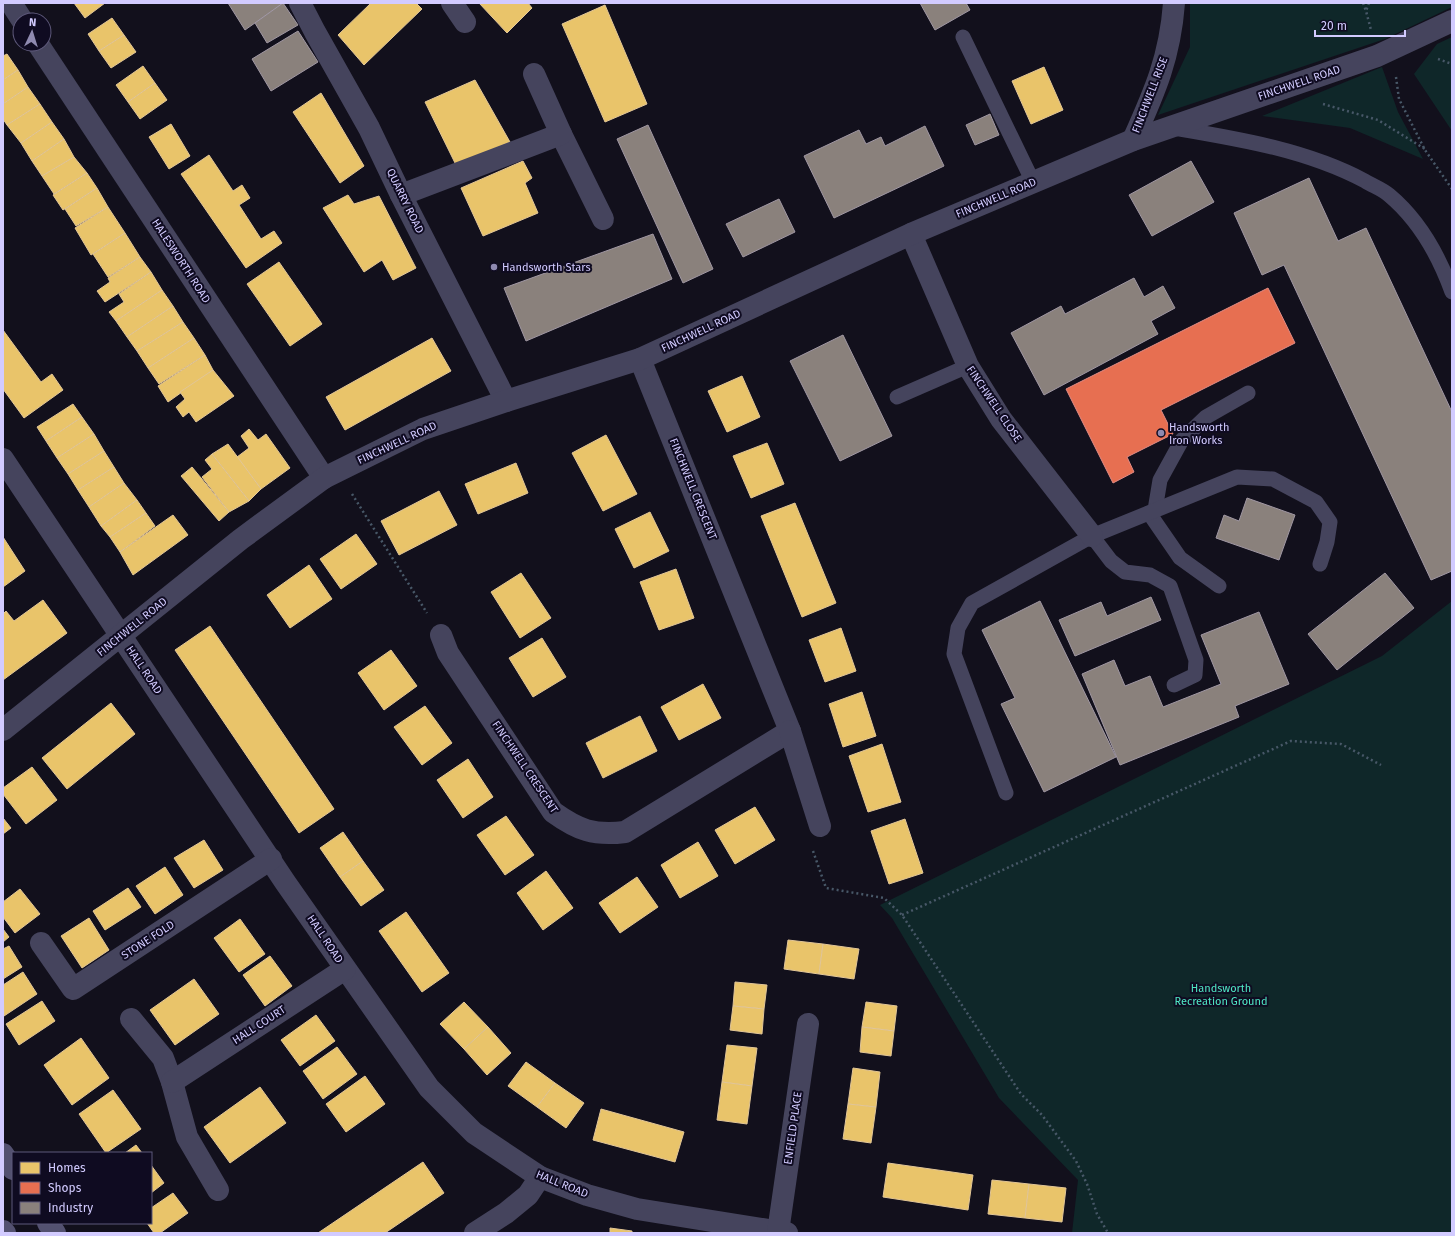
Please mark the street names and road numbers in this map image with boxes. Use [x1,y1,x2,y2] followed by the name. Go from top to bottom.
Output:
[1130,55,1171,135] street label: FINCHWELL RISE
[1256,63,1342,103] street label: FINCHWELL ROAD
[384,166,426,236] street label: QUARRY ROAD
[954,175,1038,221] street label: FINCHWELL ROAD
[149,217,213,305] street label: HALESWORTH ROAD
[659,307,743,355] street label: FINCHWELL ROAD
[964,363,1024,445] street label: FINCHWELL CLOSE
[355,419,439,467] street label: FINCHWELL ROAD
[667,436,719,542] street label: FINCHWELL CRESCENT
[94,595,170,659] street label: FINCHWELL ROAD
[123,644,165,696] street label: HALL ROAD
[489,718,561,816] street label: FINCHWELL CRESCENT
[304,913,346,965] street label: HALL ROAD
[119,918,177,962] street label: STONE FOLD
[230,1003,288,1047] street label: HALL COURT
[781,1091,805,1165] street label: ENFIELD PLACE
[534,1168,590,1200] street label: HALL ROAD

